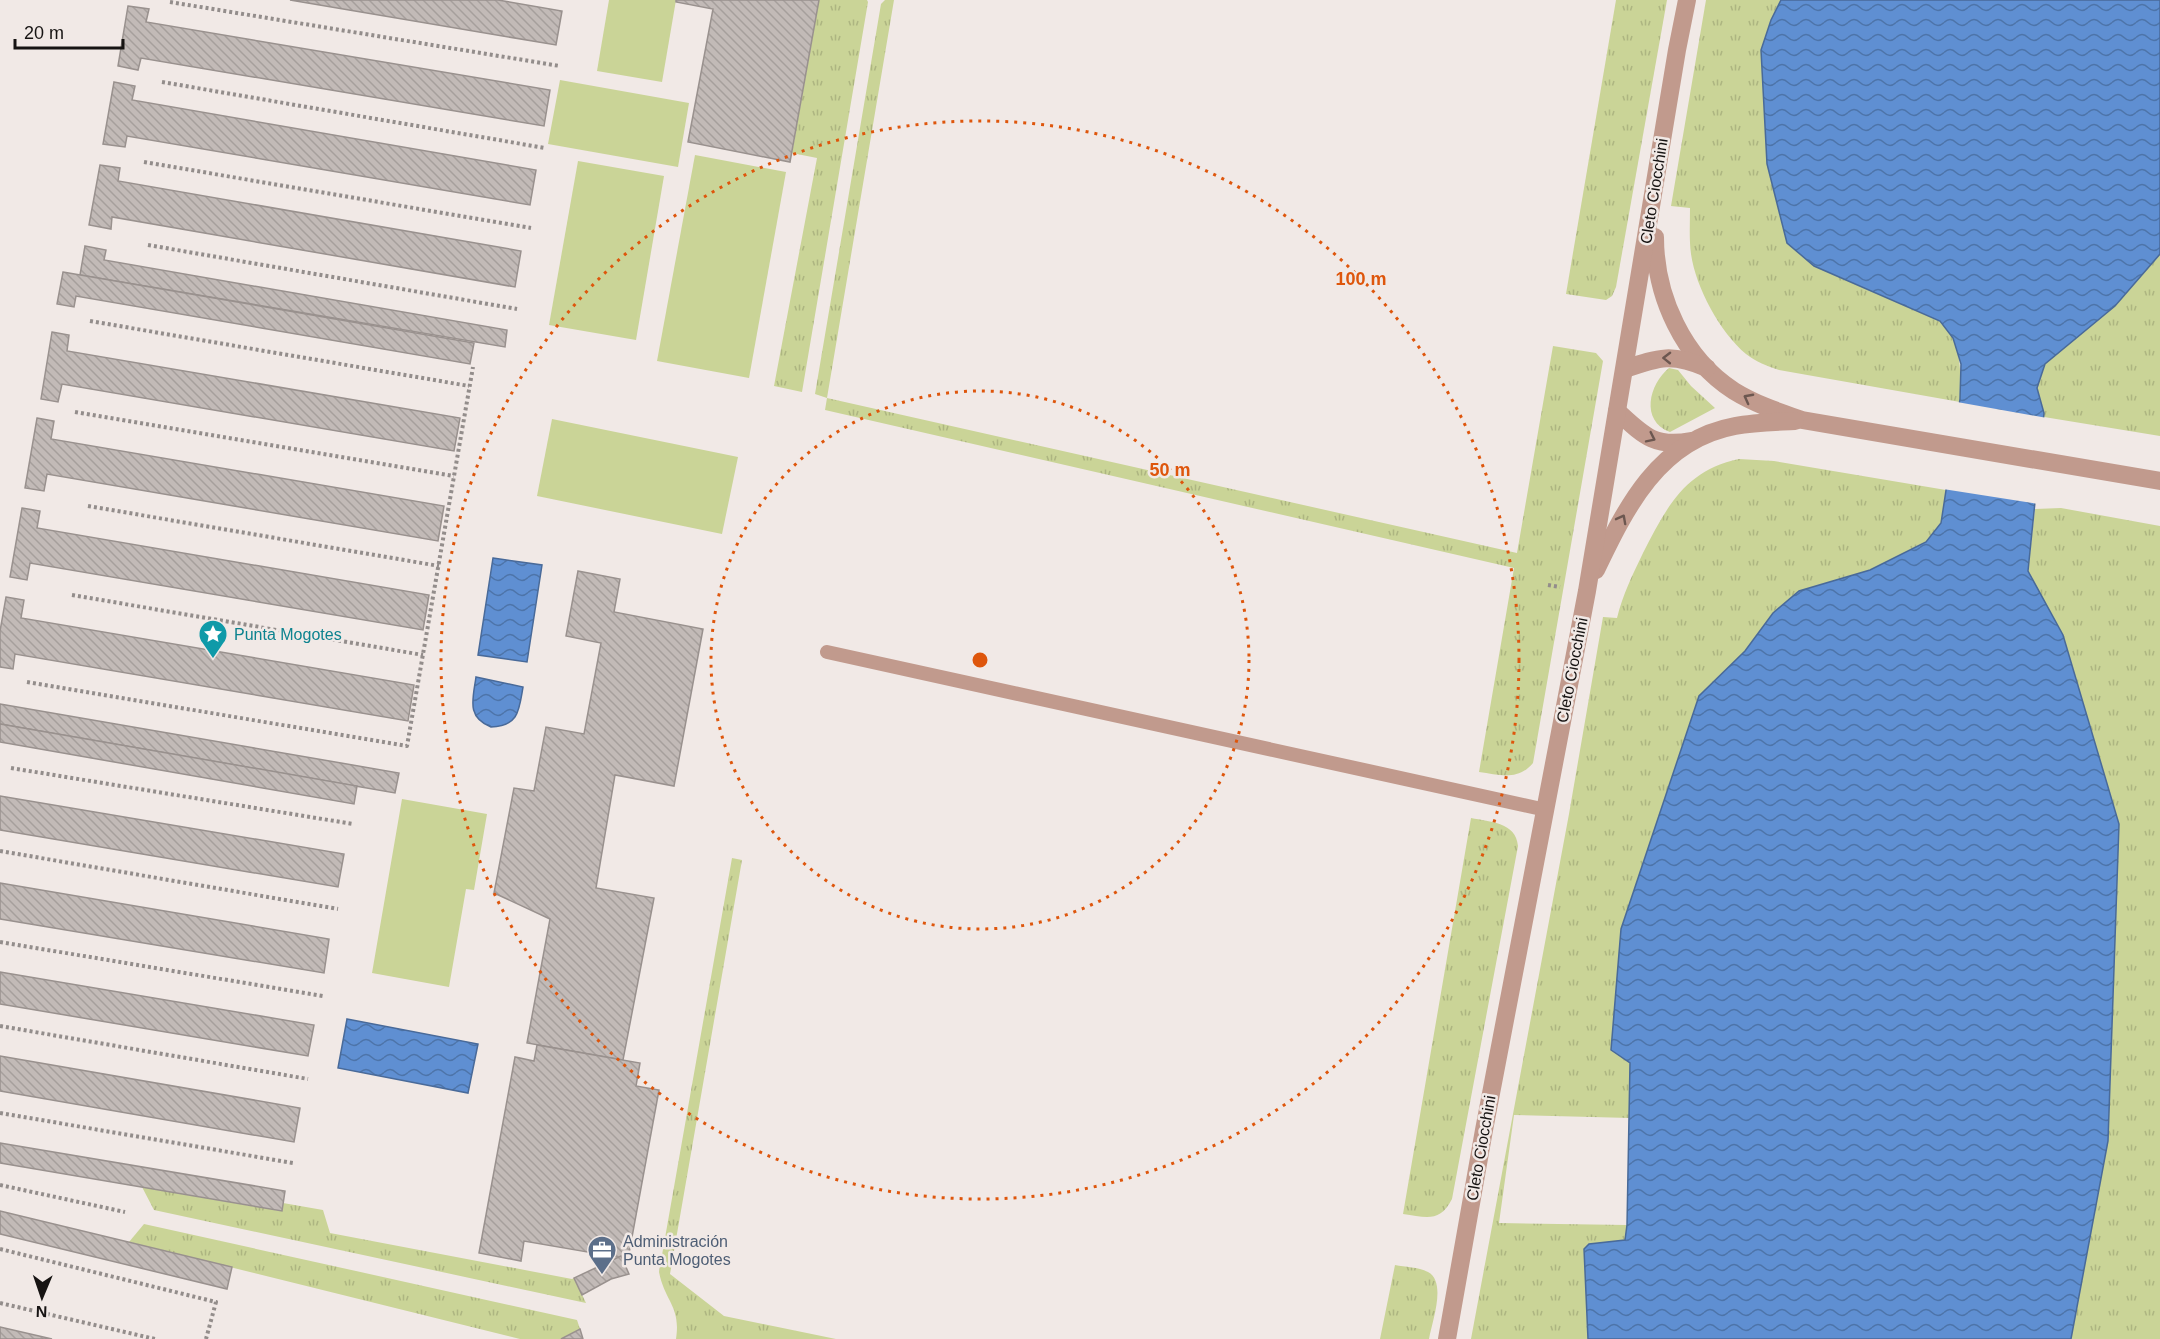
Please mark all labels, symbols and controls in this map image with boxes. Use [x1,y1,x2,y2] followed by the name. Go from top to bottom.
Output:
[15,12,123,50] scale bar
[24,23,64,43] text: 20 m
[1637,137,1671,245] street label: Cleto Ciocchini
[1335,269,1387,289] text: 100 m
[1662,352,1671,364] one-way arrow
[1744,394,1754,405] one-way arrow
[1645,430,1656,442] one-way arrow
[1149,460,1191,480] text: 50 m
[1615,515,1626,525] one-way arrow
[1553,616,1591,724] street label: Cleto Ciocchini
[197,618,229,660] place icon: Punta Mogotes
[234,626,342,643] place label: Punta Mogotes
[970,650,990,670] centre of rings
[1463,1094,1499,1202] street label: Cleto Ciocchini
[623,1233,731,1268] place label: Administración Punta Mogotes
[586,1234,618,1276] office icon: Administración Punta Mogotes
[12,1267,72,1327] north arrow
[35,1303,48,1320] text: N

